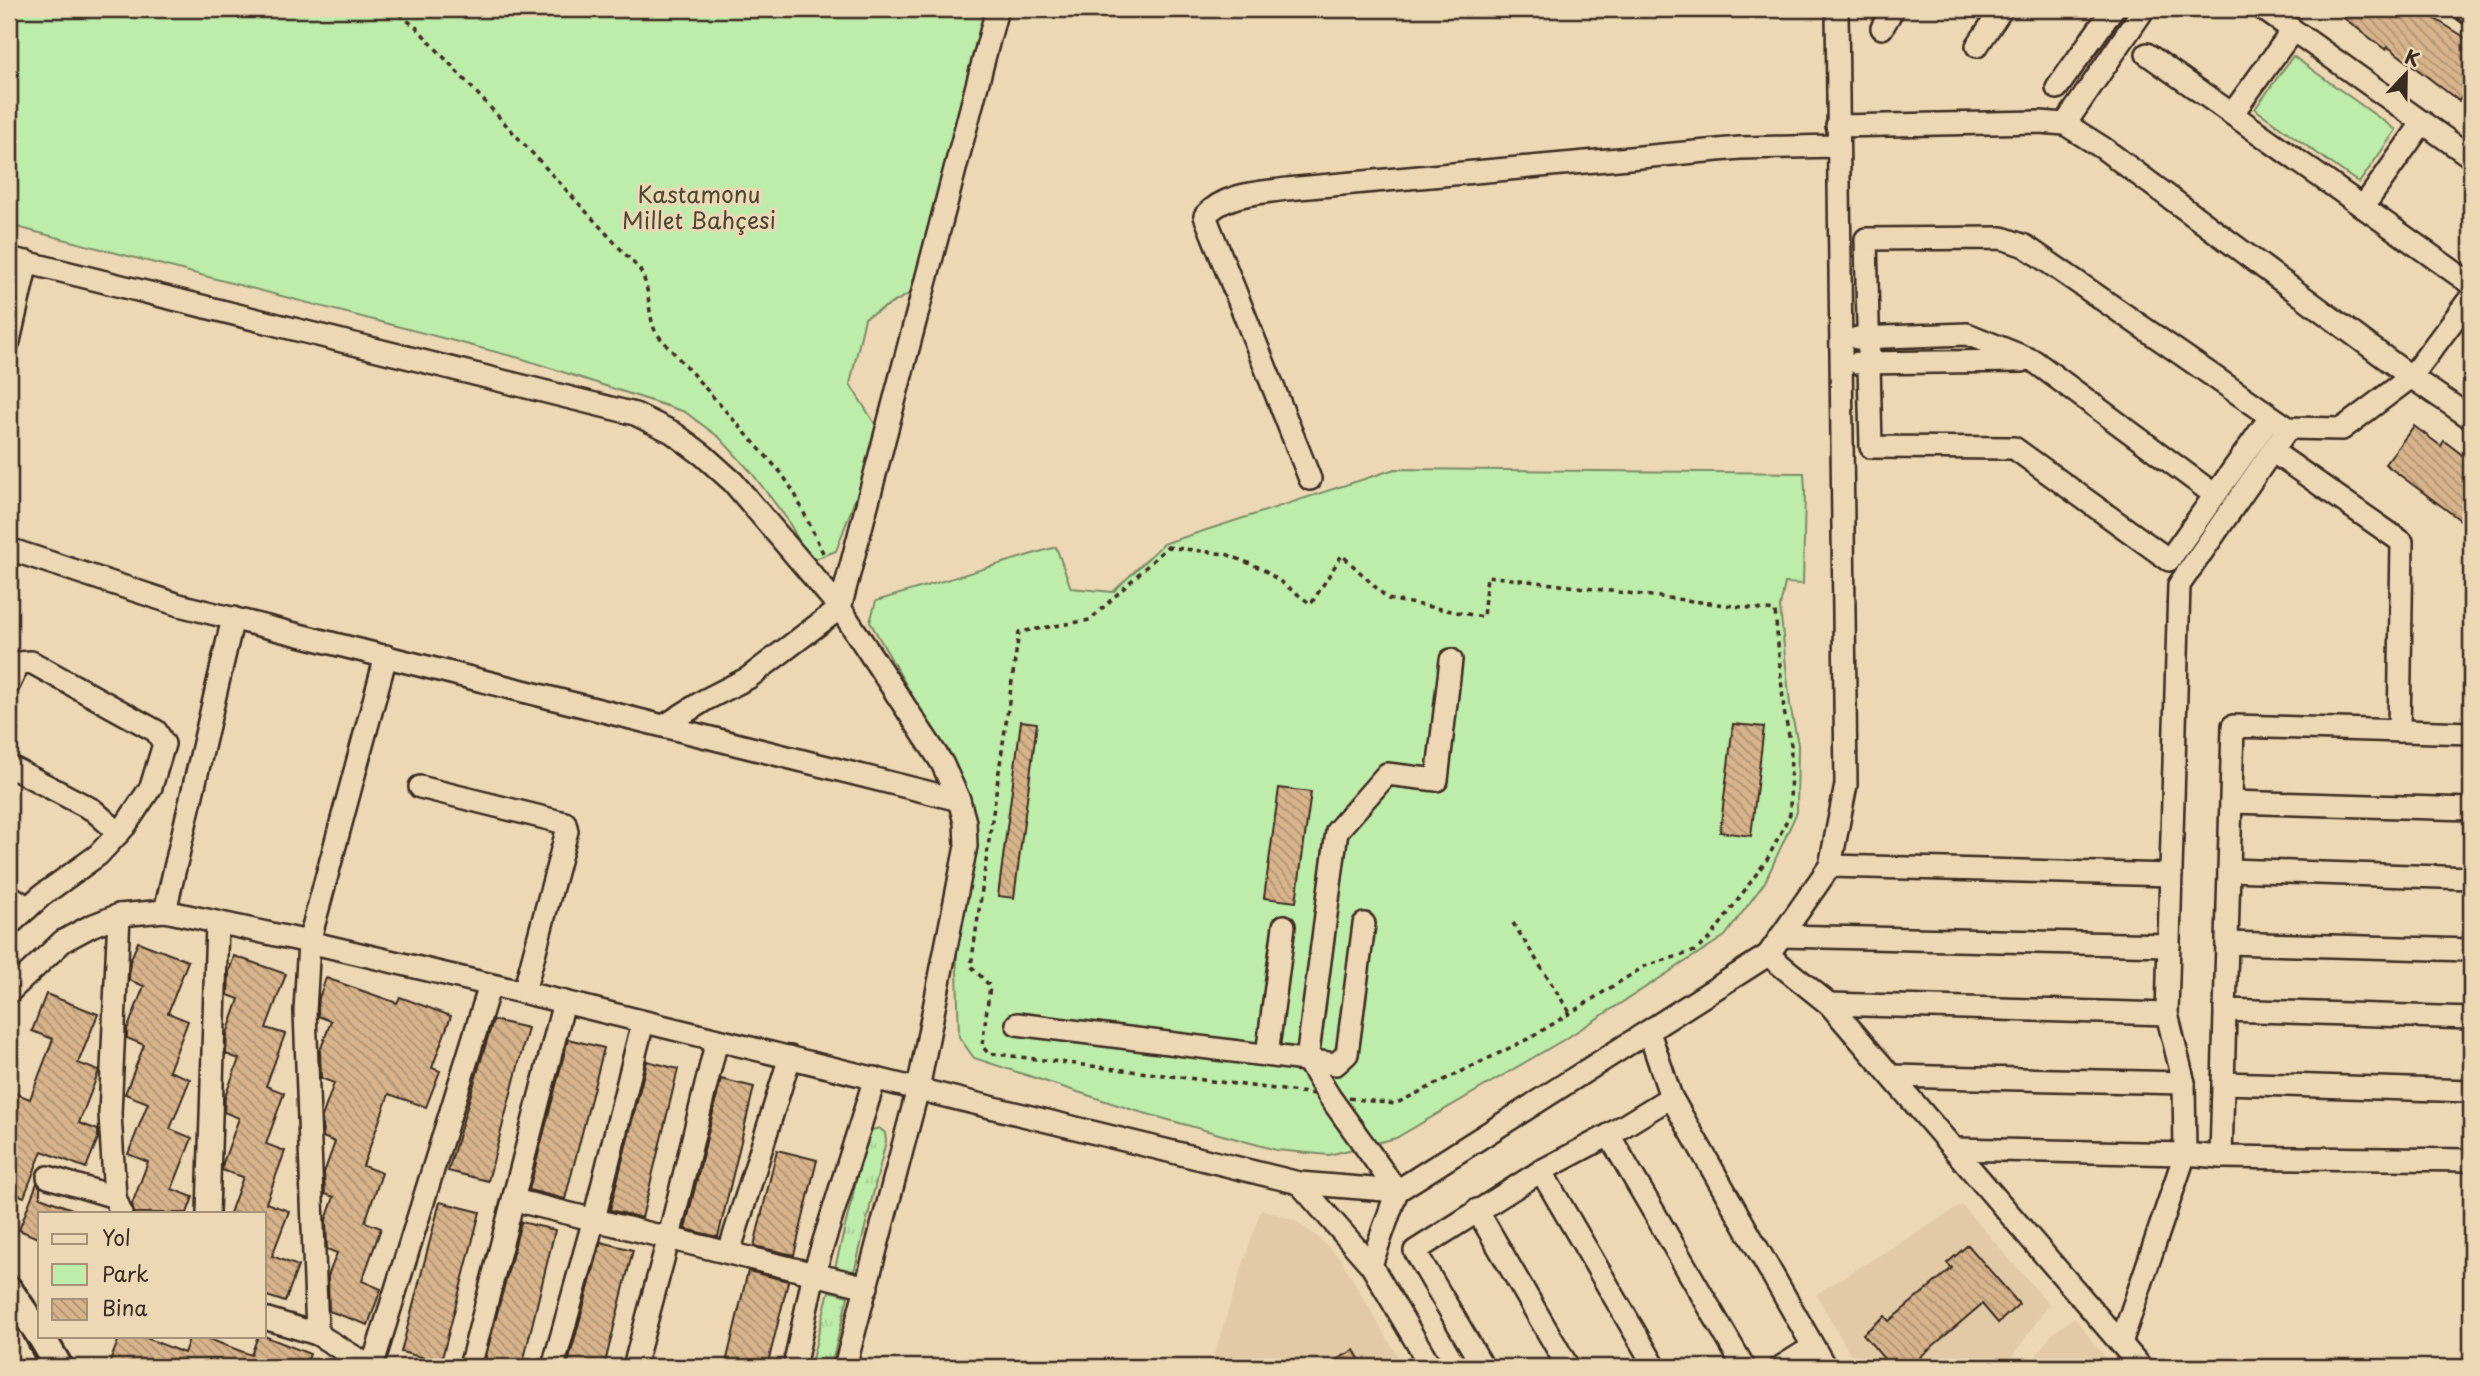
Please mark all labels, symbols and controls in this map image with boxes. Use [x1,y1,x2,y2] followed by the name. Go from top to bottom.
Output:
[2372,38,2442,108] north arrow
[2401,42,2425,73] text: K
[622,176,776,237] park label: Kastamonu Millet Bahçesi
[38,1212,266,1338] legend
[102,1221,131,1253] text: Yol
[102,1257,149,1289] text: Park
[102,1291,148,1323] text: Bina

